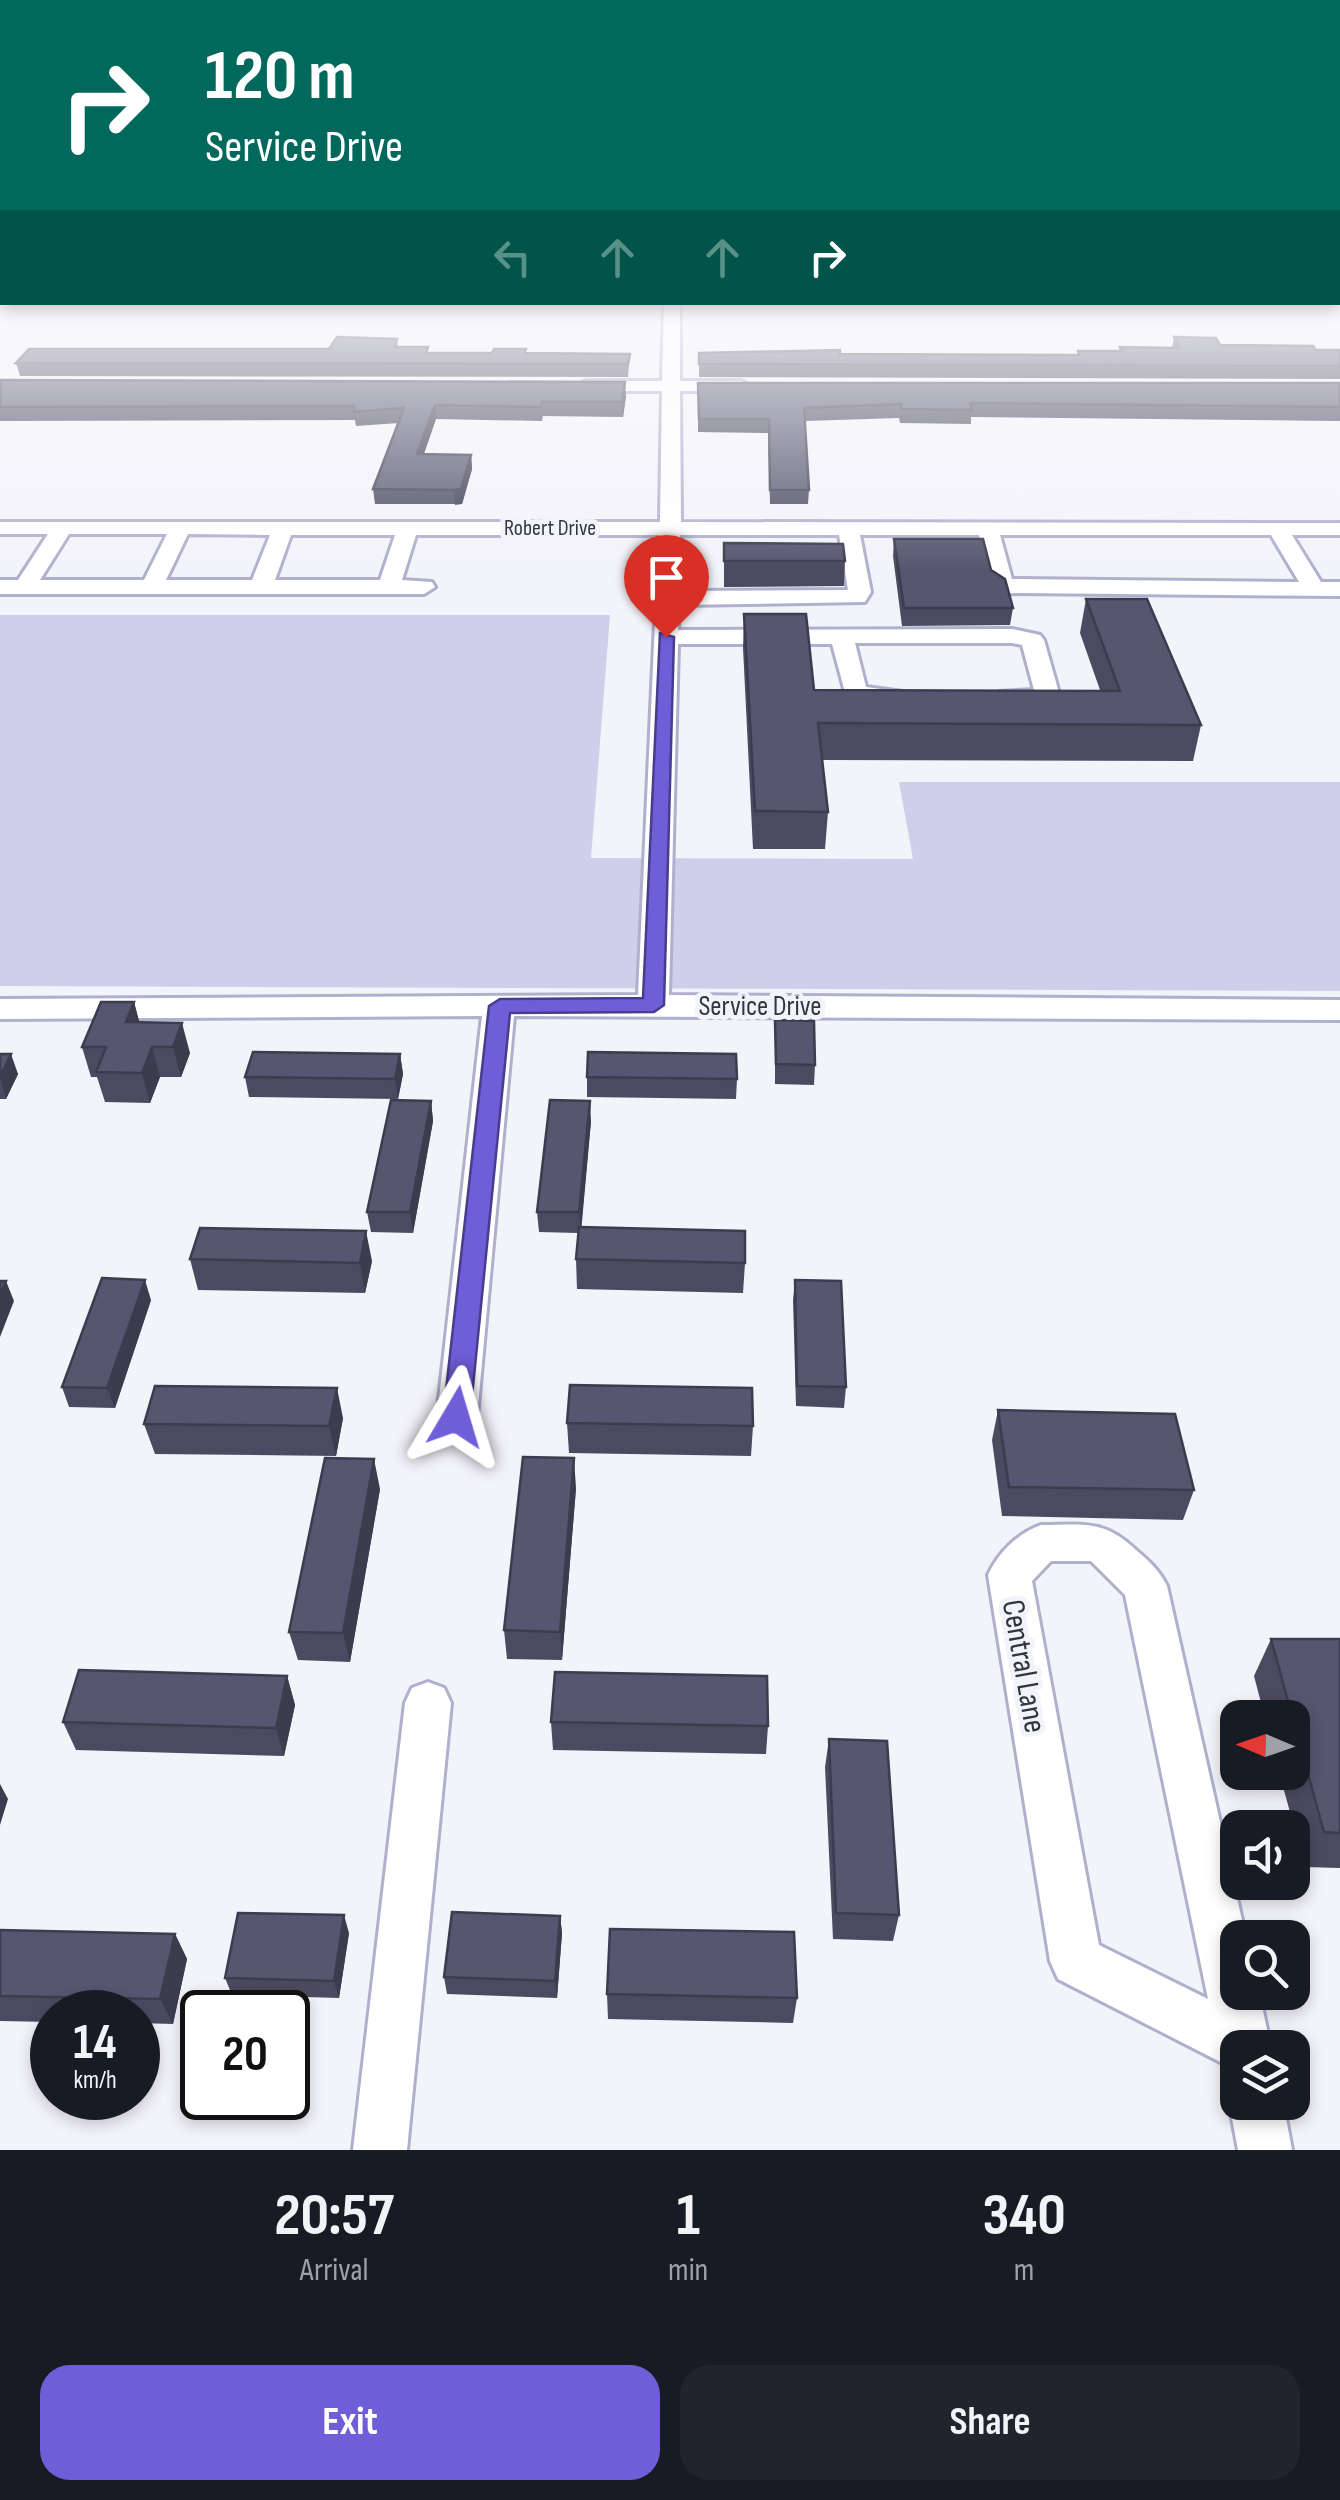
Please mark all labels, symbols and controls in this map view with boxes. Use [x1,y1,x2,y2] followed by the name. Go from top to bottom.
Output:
[205,35,355,119] text: 120 m
[40,40,170,170] icon: right
[205,120,403,175] text: Service Drive
[485,230,540,285] icon: left
[590,230,645,285] icon: ahead
[695,230,750,285] icon: ahead
[800,230,855,285] icon: right
[504,515,596,542] street label: Robert Drive
[624,535,709,638] pin
[639,550,694,605] icon: arrive
[698,990,822,1023] street label: Service Drive
[404,1365,508,1469] position arrow
[993,1597,1054,1736] street label: Central Lane
[1220,1700,1310,1790] north arrow
[1220,1700,1310,2120] map controls
[1220,1810,1310,1900] button: sound
[1220,1920,1310,2010] button: search
[180,1990,310,2120] speed limit sign: 20
[73,2013,117,2073] text: 14
[1220,2030,1310,2120] button: layers
[73,2065,117,2096] text: km/h
[274,2180,394,2252] text: 20:57
[676,2180,700,2252] text: 1
[982,2180,1066,2252] text: 340
[300,2251,368,2290] text: Arrival
[668,2251,708,2290] text: min
[1014,2251,1034,2290] text: m
[40,2365,660,2480] button: Exit
[680,2365,1300,2480] button: Share

